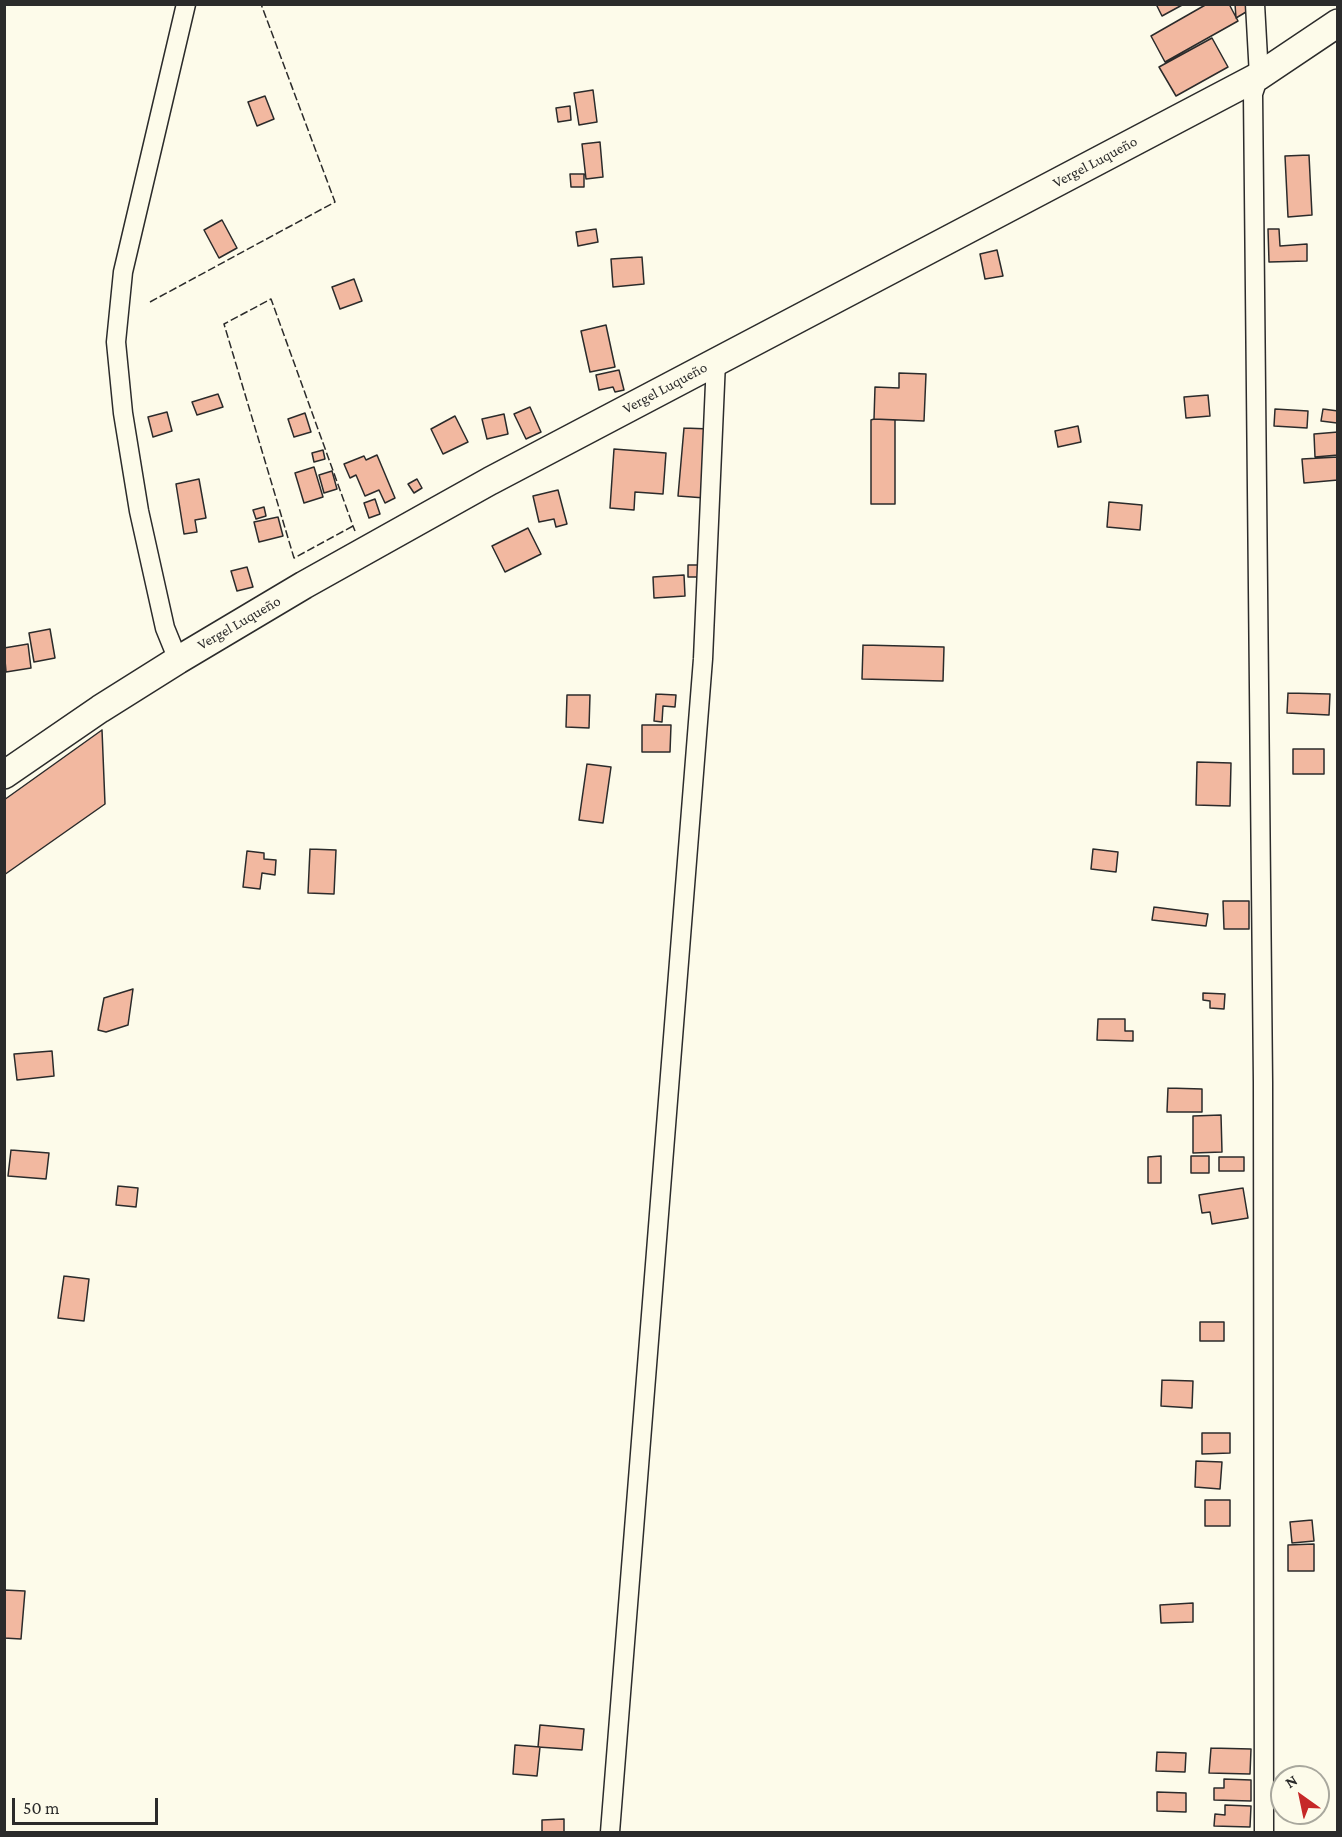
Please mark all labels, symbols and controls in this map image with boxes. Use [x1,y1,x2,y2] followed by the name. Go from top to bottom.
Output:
[1050,132,1140,192] street label: Vergel Luqueño
[620,358,710,418] street label: Vergel Luqueño
[194,592,284,654] street label: Vergel Luqueño
[1270,1765,1330,1825] north arrow
[1282,1771,1300,1791] text: N
[15,1786,160,1824] scale bar
[23,1798,60,1818] text: 50 m

